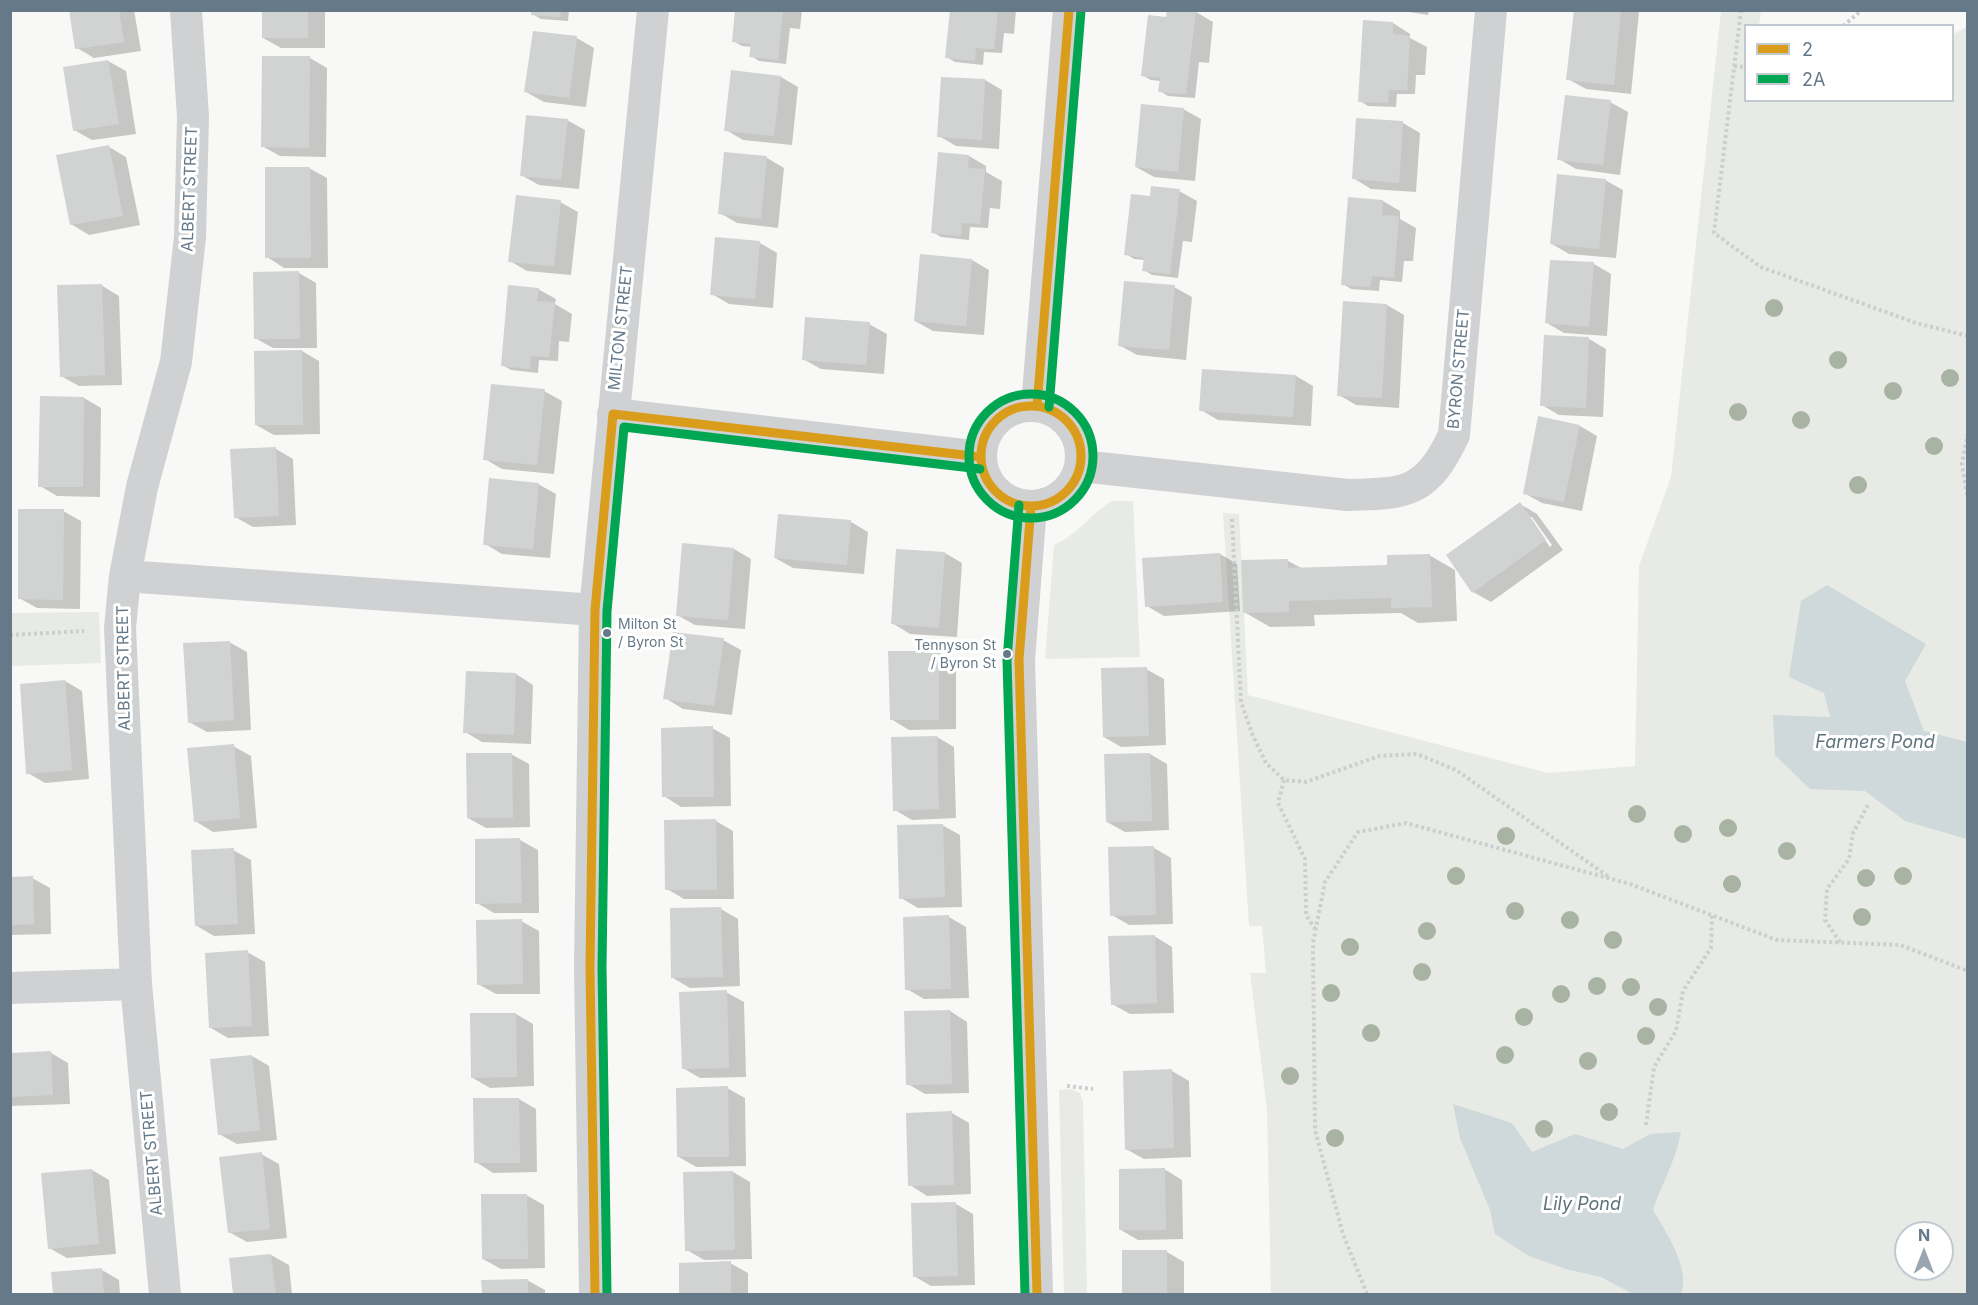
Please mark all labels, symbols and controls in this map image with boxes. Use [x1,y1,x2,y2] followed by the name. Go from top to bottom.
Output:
[1744,24,1954,102] legend
[1802,39,1813,60] text: 2
[1802,69,1825,90] text: 2A
[178,126,202,252] street label: ALBERT STREET
[605,265,637,391] street label: MILTON STREET
[1444,308,1474,430] street label: BYRON STREET
[113,605,135,731] street label: ALBERT STREET
[618,617,683,650] place label: Milton St / Byron St
[601,627,613,639] marker: Milton St / Byron St
[914,638,996,670] place label: Tennyson St / Byron St
[1001,648,1013,660] marker: Tennyson St / Byron St
[1815,732,1935,754] water label: Farmers Pond
[137,1090,167,1216] street label: ALBERT STREET
[1543,1194,1621,1216] water label: Lily Pond
[1894,1221,1954,1281] north arrow
[1918,1225,1930,1245] text: N

